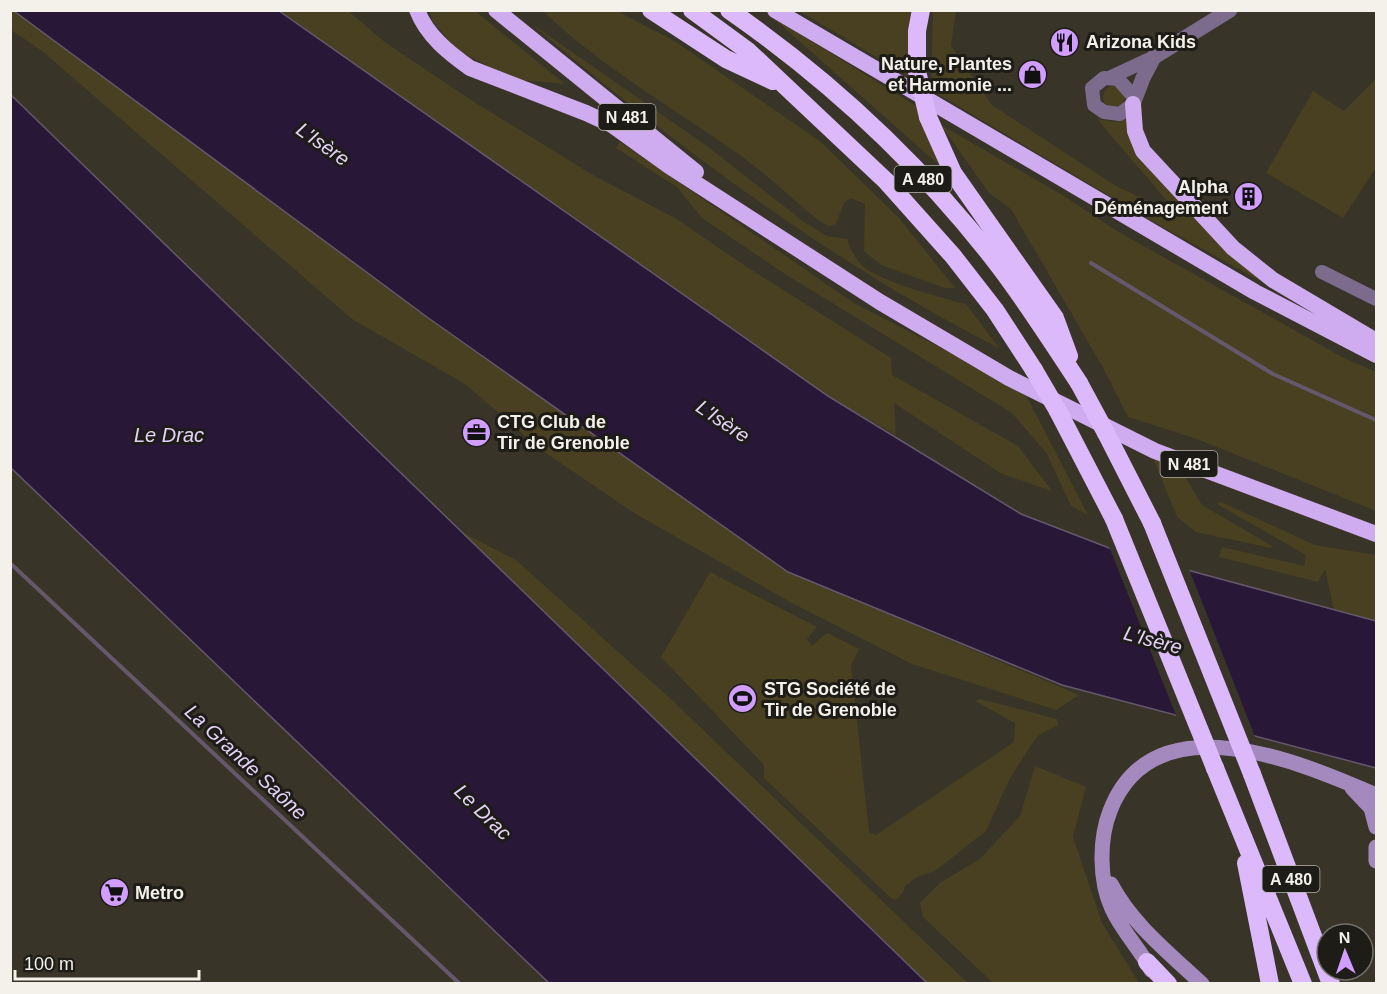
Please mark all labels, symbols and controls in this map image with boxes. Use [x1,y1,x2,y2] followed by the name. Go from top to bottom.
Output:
[1049,26,1081,58] restaurant icon: Arizona Kids
[1086,32,1196,52] place label: Arizona Kids
[881,54,1012,95] place label: Nature, Plantes et Harmonie ...
[1017,58,1049,90] shop icon: Nature, Plantes et Harmonie ...
[598,104,656,130] road number: N 481
[292,118,354,170] water label: L'Isère
[894,166,952,192] road number: A 480
[1094,177,1229,218] place label: Alpha Déménagement
[1233,181,1265,213] building icon: Alpha Déménagement
[692,395,754,447] water label: L'Isère
[497,412,630,453] place label: CTG Club de Tir de Grenoble
[460,416,492,448] office icon: CTG Club de Tir de Grenoble
[134,424,204,446] water label: Le Drac
[1160,451,1218,477] road number: N 481
[1121,622,1185,658] water label: L'Isère
[764,679,897,720] place label: STG Société de Tir de Grenoble
[727,683,759,715] sports icon: STG Société de Tir de Grenoble
[181,700,311,824] water label: La Grande Saône
[450,780,516,844] water label: Le Drac
[1262,866,1320,892] road number: A 480
[98,877,130,909] supermarket icon: Metro
[135,883,184,903] place label: Metro
[1315,922,1375,982] north arrow
[1338,929,1351,946] text: N
[15,943,200,981] scale bar
[24,954,74,974] text: 100 m

